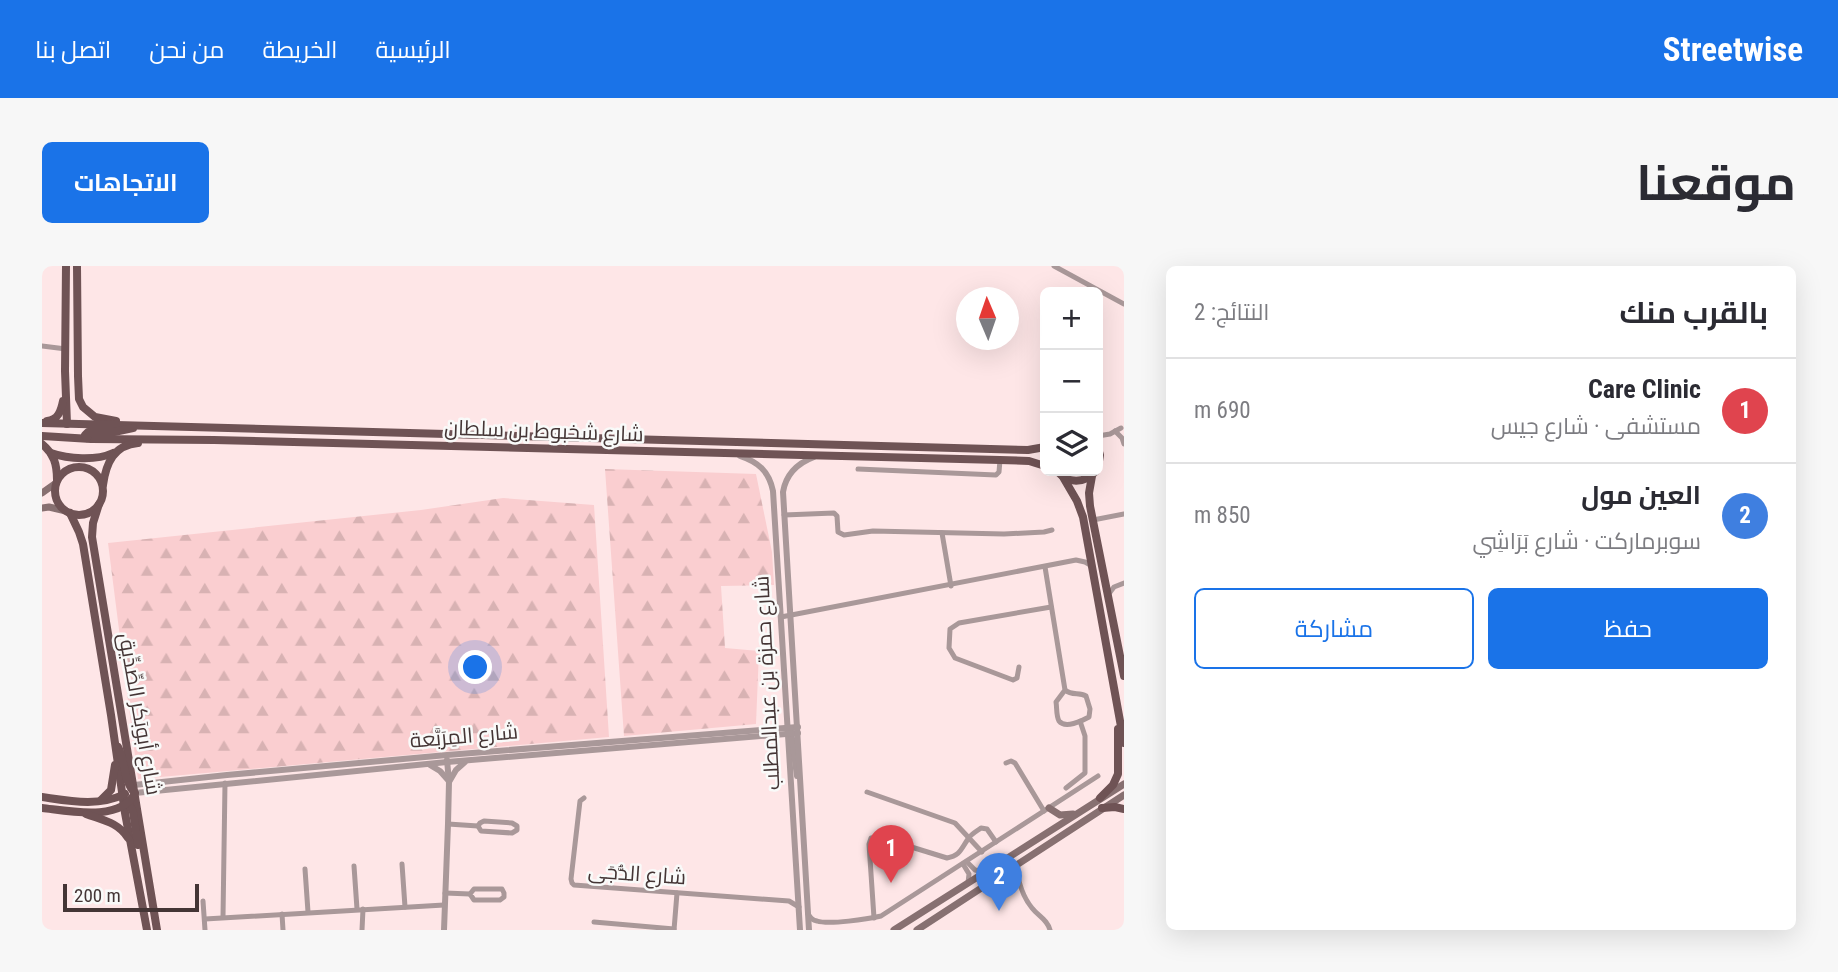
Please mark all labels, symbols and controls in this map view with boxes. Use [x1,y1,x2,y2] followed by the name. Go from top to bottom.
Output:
[1663,30,1803,69] text: Streetwise
[35,36,111,64] text: اتصل بنا
[149,36,225,64] text: من نحن
[263,36,337,64] text: الخريطة
[375,36,451,64] text: الرئيسية
[42,142,209,223] button: الاتجاهات
[1636,155,1796,212] text: موقعنا
[956,287,1019,350] north arrow
[1040,287,1103,476] map controls
[1040,287,1103,350] button: +
[1620,295,1768,330] text: بالقرب منك
[1194,299,1269,326] text: النتائج: 2
[1040,350,1103,413] button: −
[1588,374,1701,404] text: Care Clinic
[1194,397,1251,424] text: 690 m
[1739,397,1751,424] text: 1
[1040,413,1103,476] button: layers
[1491,413,1701,440] text: مستشفى · شارع جيس
[444,416,644,448] street label: شارع شخبوط بن سلطان
[1581,480,1701,510] text: العين مول
[1194,502,1251,529] text: 850 m
[1739,502,1751,529] text: 2
[1473,528,1701,555] text: سوبرماركت · شارع بَرَاشِي
[749,575,787,791] street label: شارع حمزة بن عبدالمطلب
[1194,588,1474,669] button: مشاركة
[1488,588,1768,669] button: حفظ
[112,631,167,797] street label: شارع أبوبَكر الصِّدِّيق
[458,650,492,684] your location
[409,719,519,755] street label: شارع المِرَبَّعة
[868,825,914,883] pin: 1
[976,853,1022,911] pin: 2
[587,859,687,891] street label: شارع الدُّجَى
[63,881,200,913] scale bar
[74,884,121,907] text: 200 m

